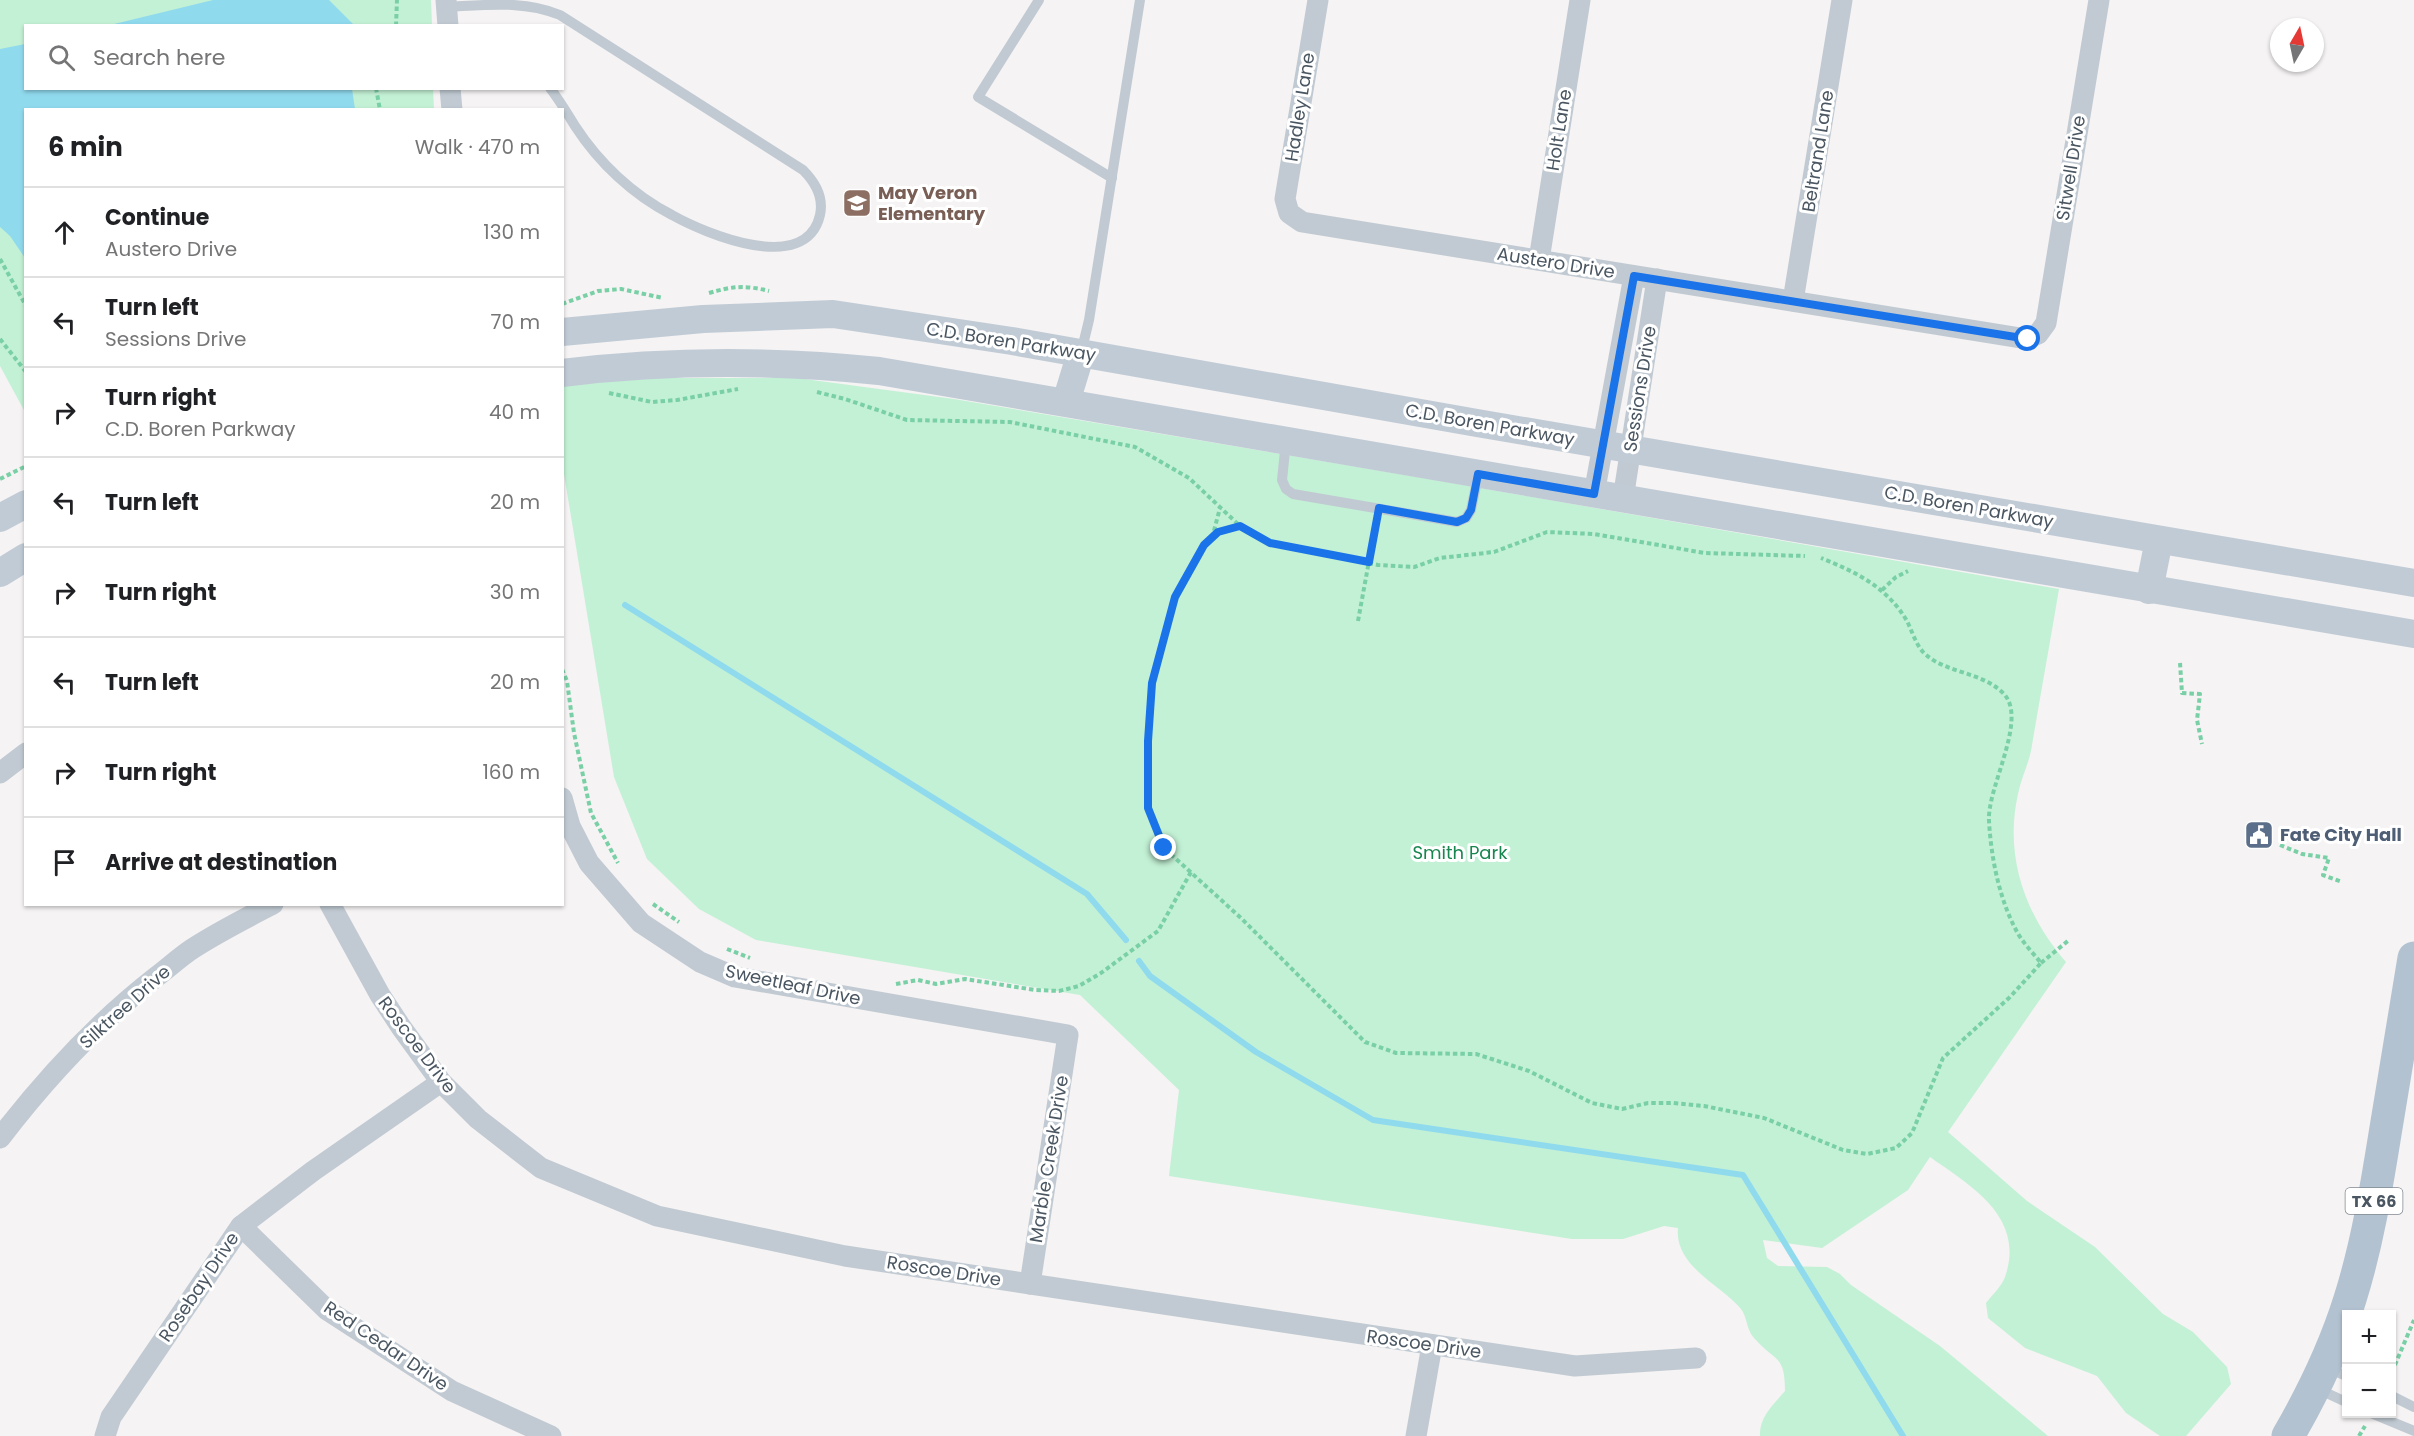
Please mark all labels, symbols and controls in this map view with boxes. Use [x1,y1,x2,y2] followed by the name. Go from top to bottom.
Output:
[2270,18,2324,72] north arrow
[24,24,564,90] search box
[45,41,78,74] icon: search
[93,42,226,73] text: Search here
[1279,51,1320,163] street label: Hadley Lane
[1540,87,1577,173] street label: Holt Lane
[1796,88,1839,214] street label: Beltrand Lane
[2050,113,2091,222] street label: Sitwell Drive
[48,129,123,165] text: 6 min
[415,133,540,161] text: Walk · 470 m
[878,180,986,226] place label: May Veron Elementary
[841,187,873,219] school or university icon: May Veron Elementary
[105,202,209,233] text: Continue
[48,216,81,249] icon: ahead
[483,218,540,246] text: 130 m
[105,235,237,263] text: Austero Drive
[1495,241,1617,284] street label: Austero Drive
[105,292,199,323] text: Turn left
[48,306,81,339] icon: left
[491,308,540,336] text: 70 m
[924,316,1098,367] street label: C.D. Boren Parkway
[1617,324,1662,454] street label: Sessions Drive
[105,325,246,353] text: Sessions Drive
[2014,325,2040,351] route start
[105,382,216,413] text: Turn right
[48,396,81,429] icon: right
[1404,397,1577,452] street label: C.D. Boren Parkway
[489,398,540,426] text: 40 m
[105,415,295,443] text: C.D. Boren Parkway
[1883,479,2056,534] street label: C.D. Boren Parkway
[48,486,81,519] icon: left
[105,487,199,518] text: Turn left
[490,488,540,516] text: 20 m
[48,576,81,609] icon: right
[105,577,216,608] text: Turn right
[490,578,540,606] text: 30 m
[48,666,81,699] icon: left
[105,667,199,698] text: Turn left
[490,668,540,696] text: 20 m
[48,756,81,789] icon: right
[105,757,216,788] text: Turn right
[482,758,540,786] text: 160 m
[2243,819,2275,851] public building icon: Fate City Hall
[2280,822,2402,847] place label: Fate City Hall
[1150,834,1176,860] route end
[1413,840,1508,865] park label: Smith Park
[48,846,81,879] icon: arrive
[105,847,337,878] text: Arrive at destination
[723,958,863,1011] street label: Sweetleaf Drive
[74,959,175,1054] street label: Silktree Drive
[373,991,462,1098] street label: Roscoe Drive
[1023,1073,1074,1244] street label: Marble Creek Drive
[2346,1188,2402,1214] road number: TX 66
[153,1227,245,1347] street label: Rosebay Drive
[885,1249,1003,1292] street label: Roscoe Drive
[319,1295,453,1397] street label: Red Cedar Drive
[2342,1310,2396,1418] map controls
[2342,1310,2396,1364] button: +
[1365,1323,1483,1364] street label: Roscoe Drive
[2342,1364,2396,1418] button: −

